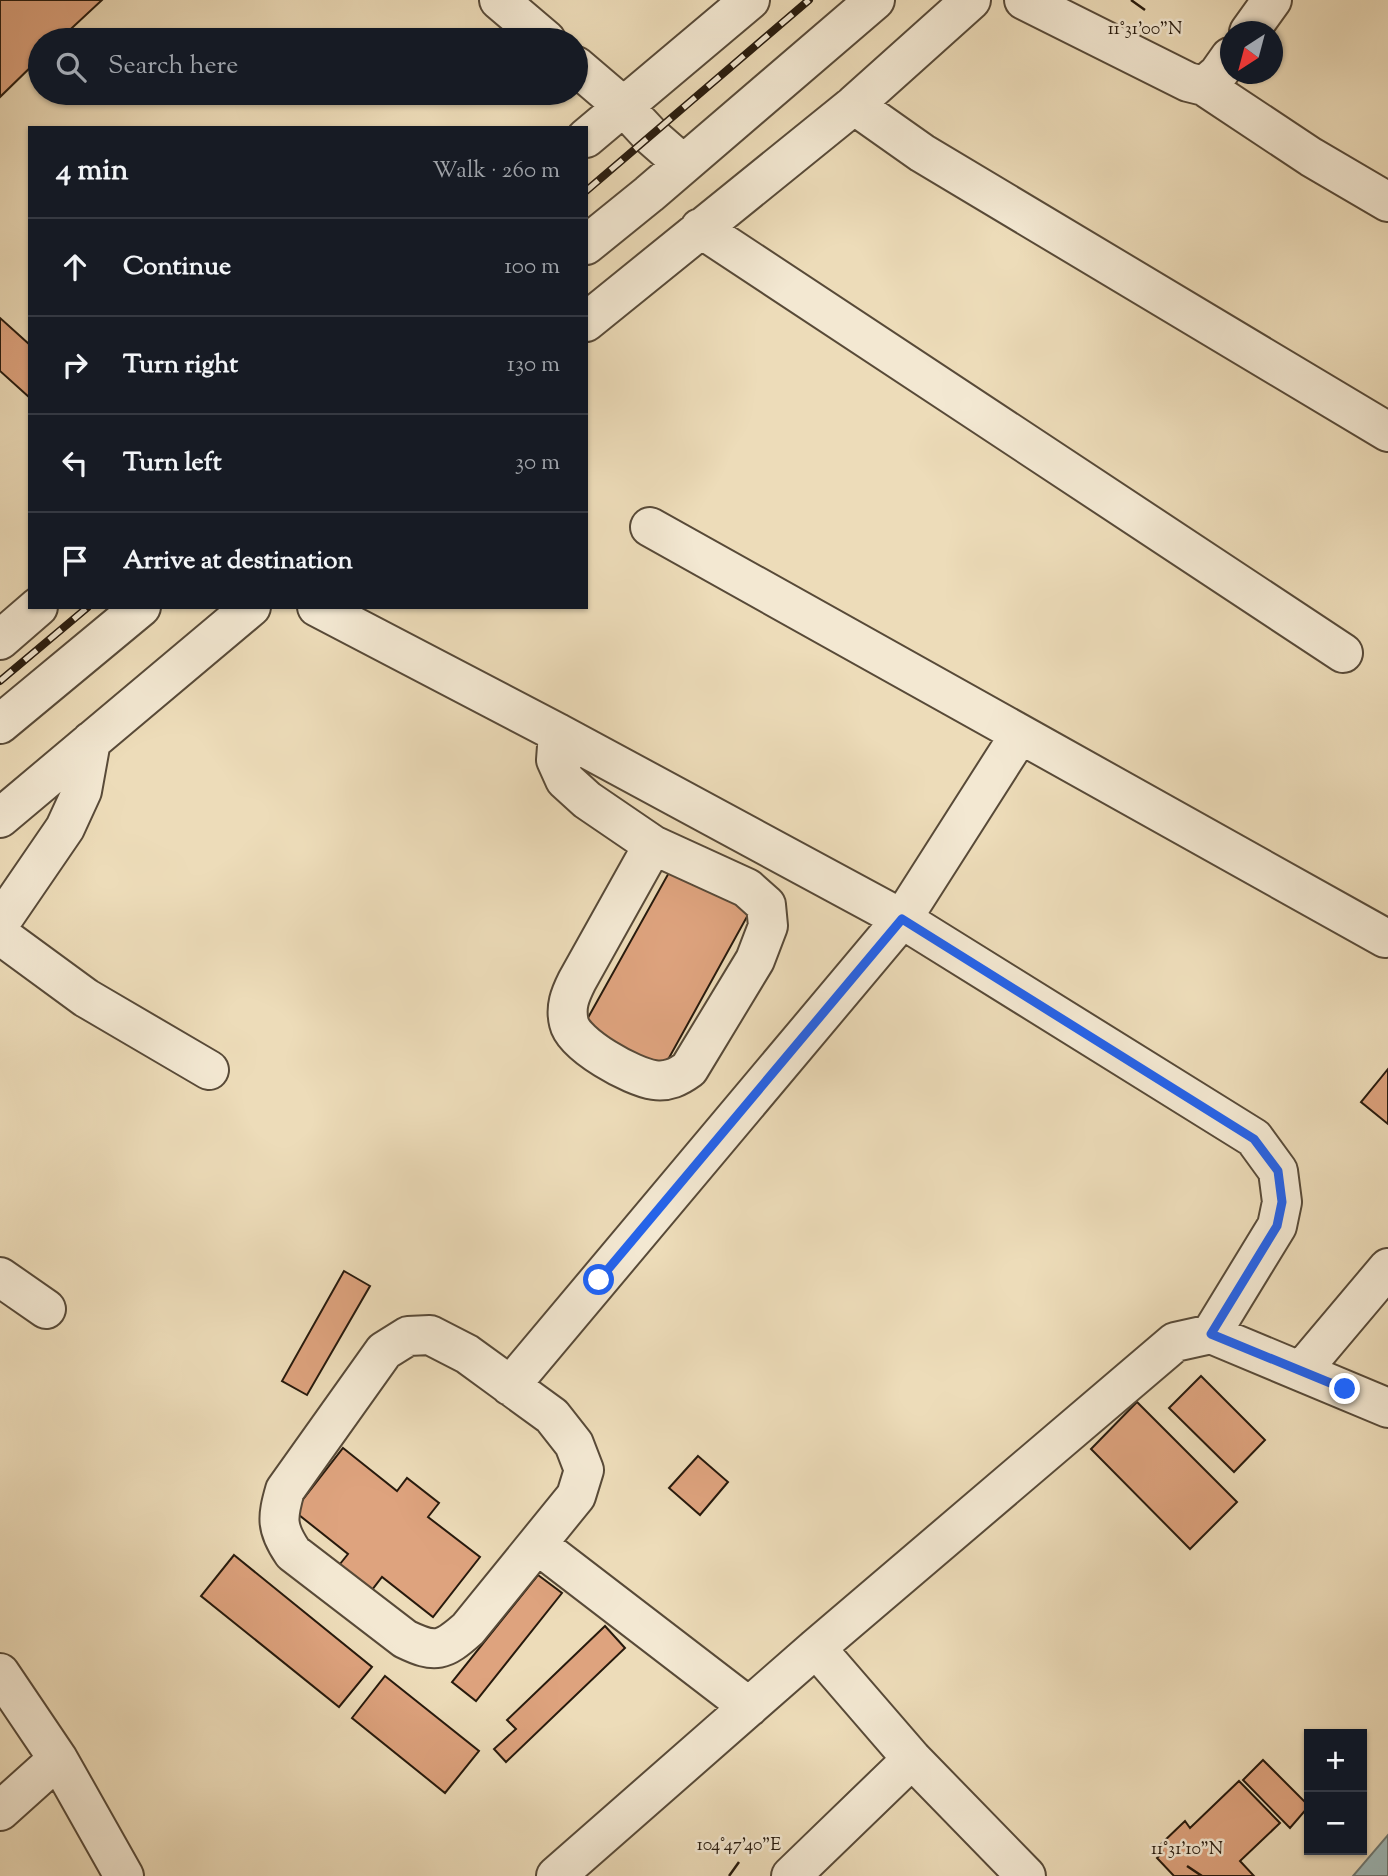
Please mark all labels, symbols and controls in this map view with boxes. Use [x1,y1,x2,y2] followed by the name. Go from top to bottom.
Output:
[1108,17,1182,43] text: 11°31'00"N
[1220,21,1283,84] north arrow
[28,28,588,105] search box
[52,48,90,86] icon: search
[108,48,238,85] text: Search here
[56,150,129,193] text: 4 min
[432,155,560,188] text: Walk · 260 m
[56,248,94,286] icon: ahead
[123,249,231,286] text: Continue
[504,251,560,284] text: 100 m
[56,346,94,384] icon: right
[123,347,238,384] text: Turn right
[507,349,560,382] text: 130 m
[56,444,94,482] icon: left
[123,445,222,482] text: Turn left
[515,447,560,480] text: 30 m
[56,542,94,580] icon: arrive
[123,543,353,580] text: Arrive at destination
[583,1264,614,1295] route start
[1329,1373,1360,1404] route end
[1304,1729,1367,1855] map controls
[1304,1729,1367,1792] button: +
[1304,1792,1367,1855] button: −
[697,1833,781,1859] text: 104°47'40"E
[1151,1837,1223,1863] text: 11°31'10"N

